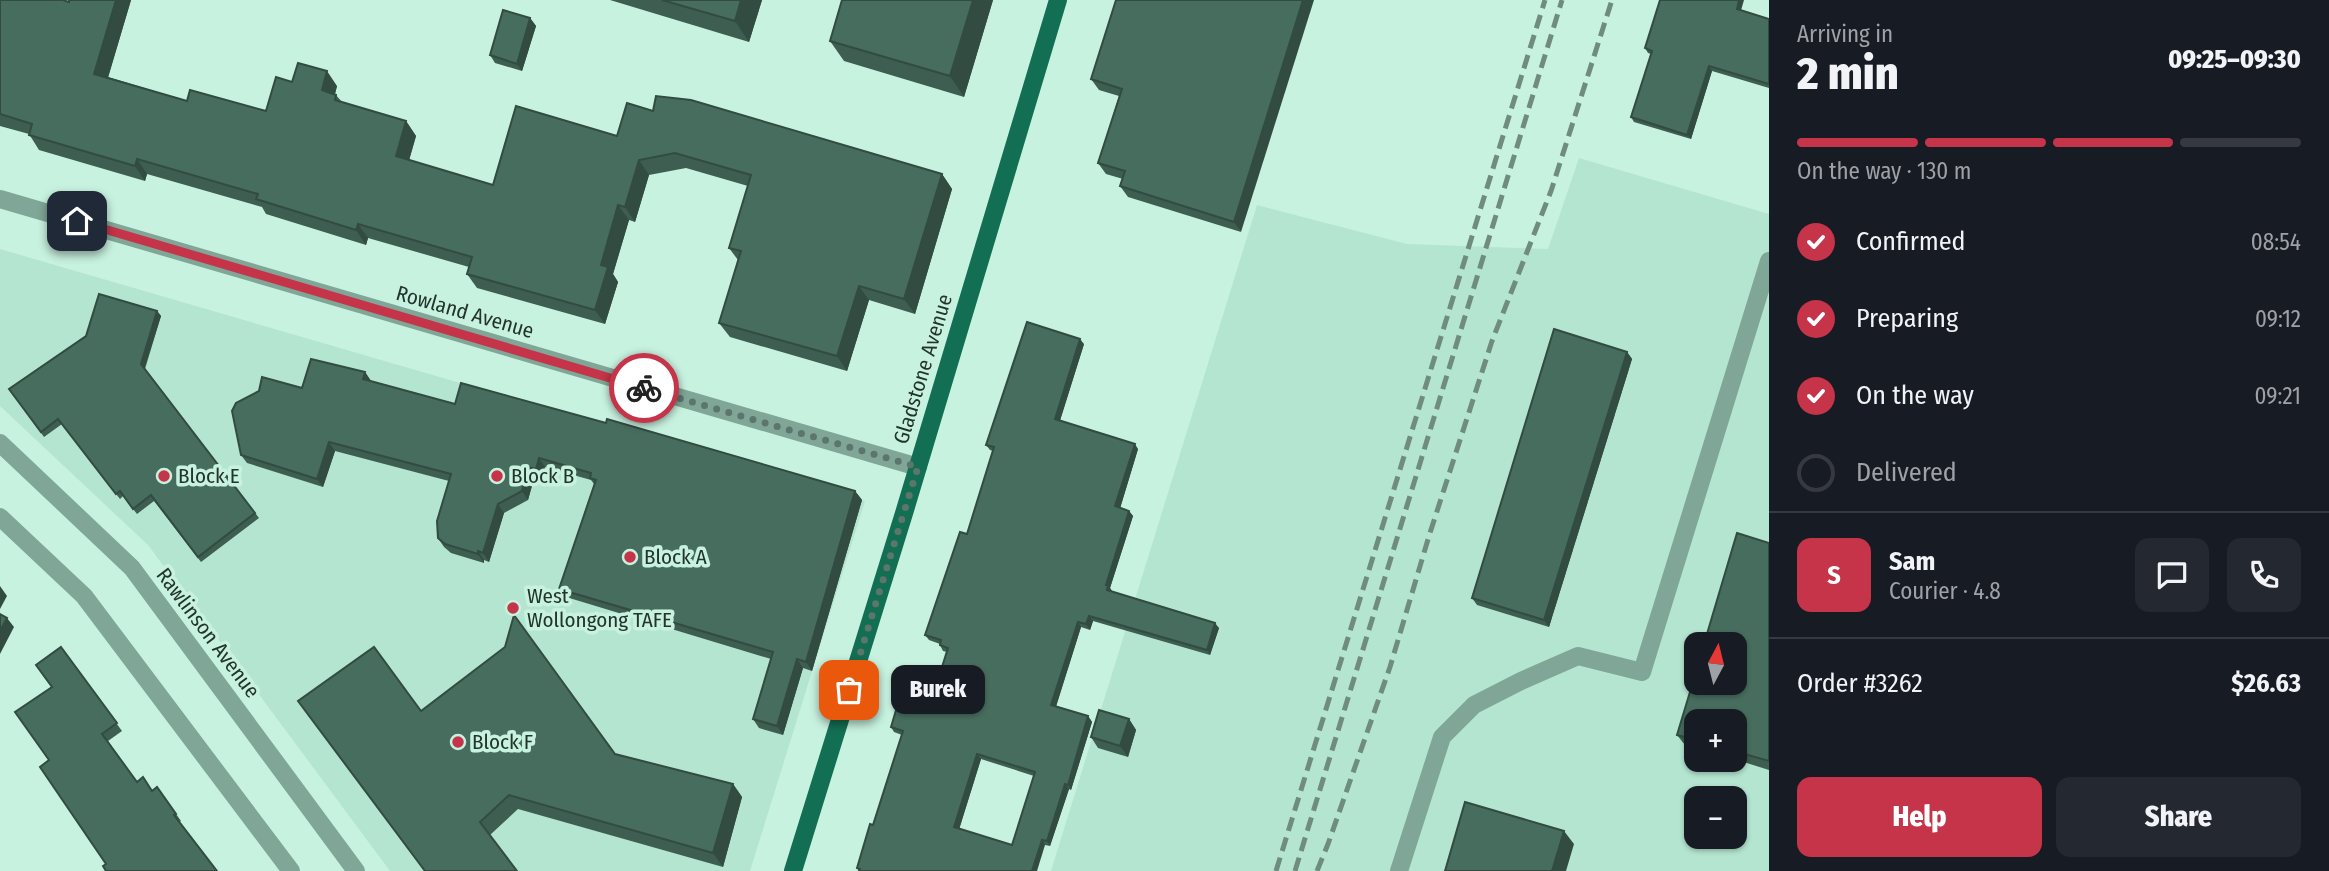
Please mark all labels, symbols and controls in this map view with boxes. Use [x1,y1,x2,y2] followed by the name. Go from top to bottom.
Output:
[1797,20,1893,48] text: Arriving in
[2168,44,2301,75] text: 09:25–09:30
[1797,46,1899,101] text: 2 min
[1797,157,1971,185] text: On the way · 130 m
[47,191,107,251] pin
[58,202,96,240] icon: home
[1797,223,1835,261] icon: check
[1856,226,1966,257] text: Confirmed
[2251,228,2301,256] text: 08:54
[393,280,537,344] street label: Rowland Avenue
[888,291,958,447] street label: Gladstone Avenue
[1797,300,1835,338] icon: check
[1856,303,1958,334] text: Preparing
[2255,305,2301,333] text: 09:12
[609,353,679,423] courier
[625,369,663,407] icon: bike
[1797,377,1835,415] icon: check
[1856,380,1974,411] text: On the way
[2255,382,2301,410] text: 09:21
[1856,457,1957,488] text: Delivered
[178,463,240,489] place label: Block E
[511,463,574,489] place label: Block B
[156,468,172,484] marker: Block E
[489,468,505,484] marker: Block B
[2135,538,2209,612] button: chat
[2227,538,2301,612] button: phone
[644,544,707,570] place label: Block A
[1889,546,1935,577] text: Sam
[622,549,638,565] marker: Block A
[1827,560,1841,591] text: S
[151,563,265,703] street label: Rawlinson Avenue
[1889,577,2001,605] text: Courier · 4.8
[527,583,672,633] place label: West Wollongong TAFE
[505,600,521,616] marker: West Wollongong TAFE
[1684,632,1746,695] north arrow
[1684,632,1747,849] map controls
[819,660,879,720] pin
[891,666,986,714] callout: Burek
[1797,668,1923,699] text: Order #3262
[2231,668,2301,699] text: $26.63
[830,671,868,709] icon: bag
[910,675,966,703] text: Burek
[1684,709,1747,772] button: +
[472,729,533,755] place label: Block F
[450,734,466,750] marker: Block F
[1797,777,2042,857] button: Help
[2056,777,2301,857] button: Share
[1684,786,1747,849] button: −

